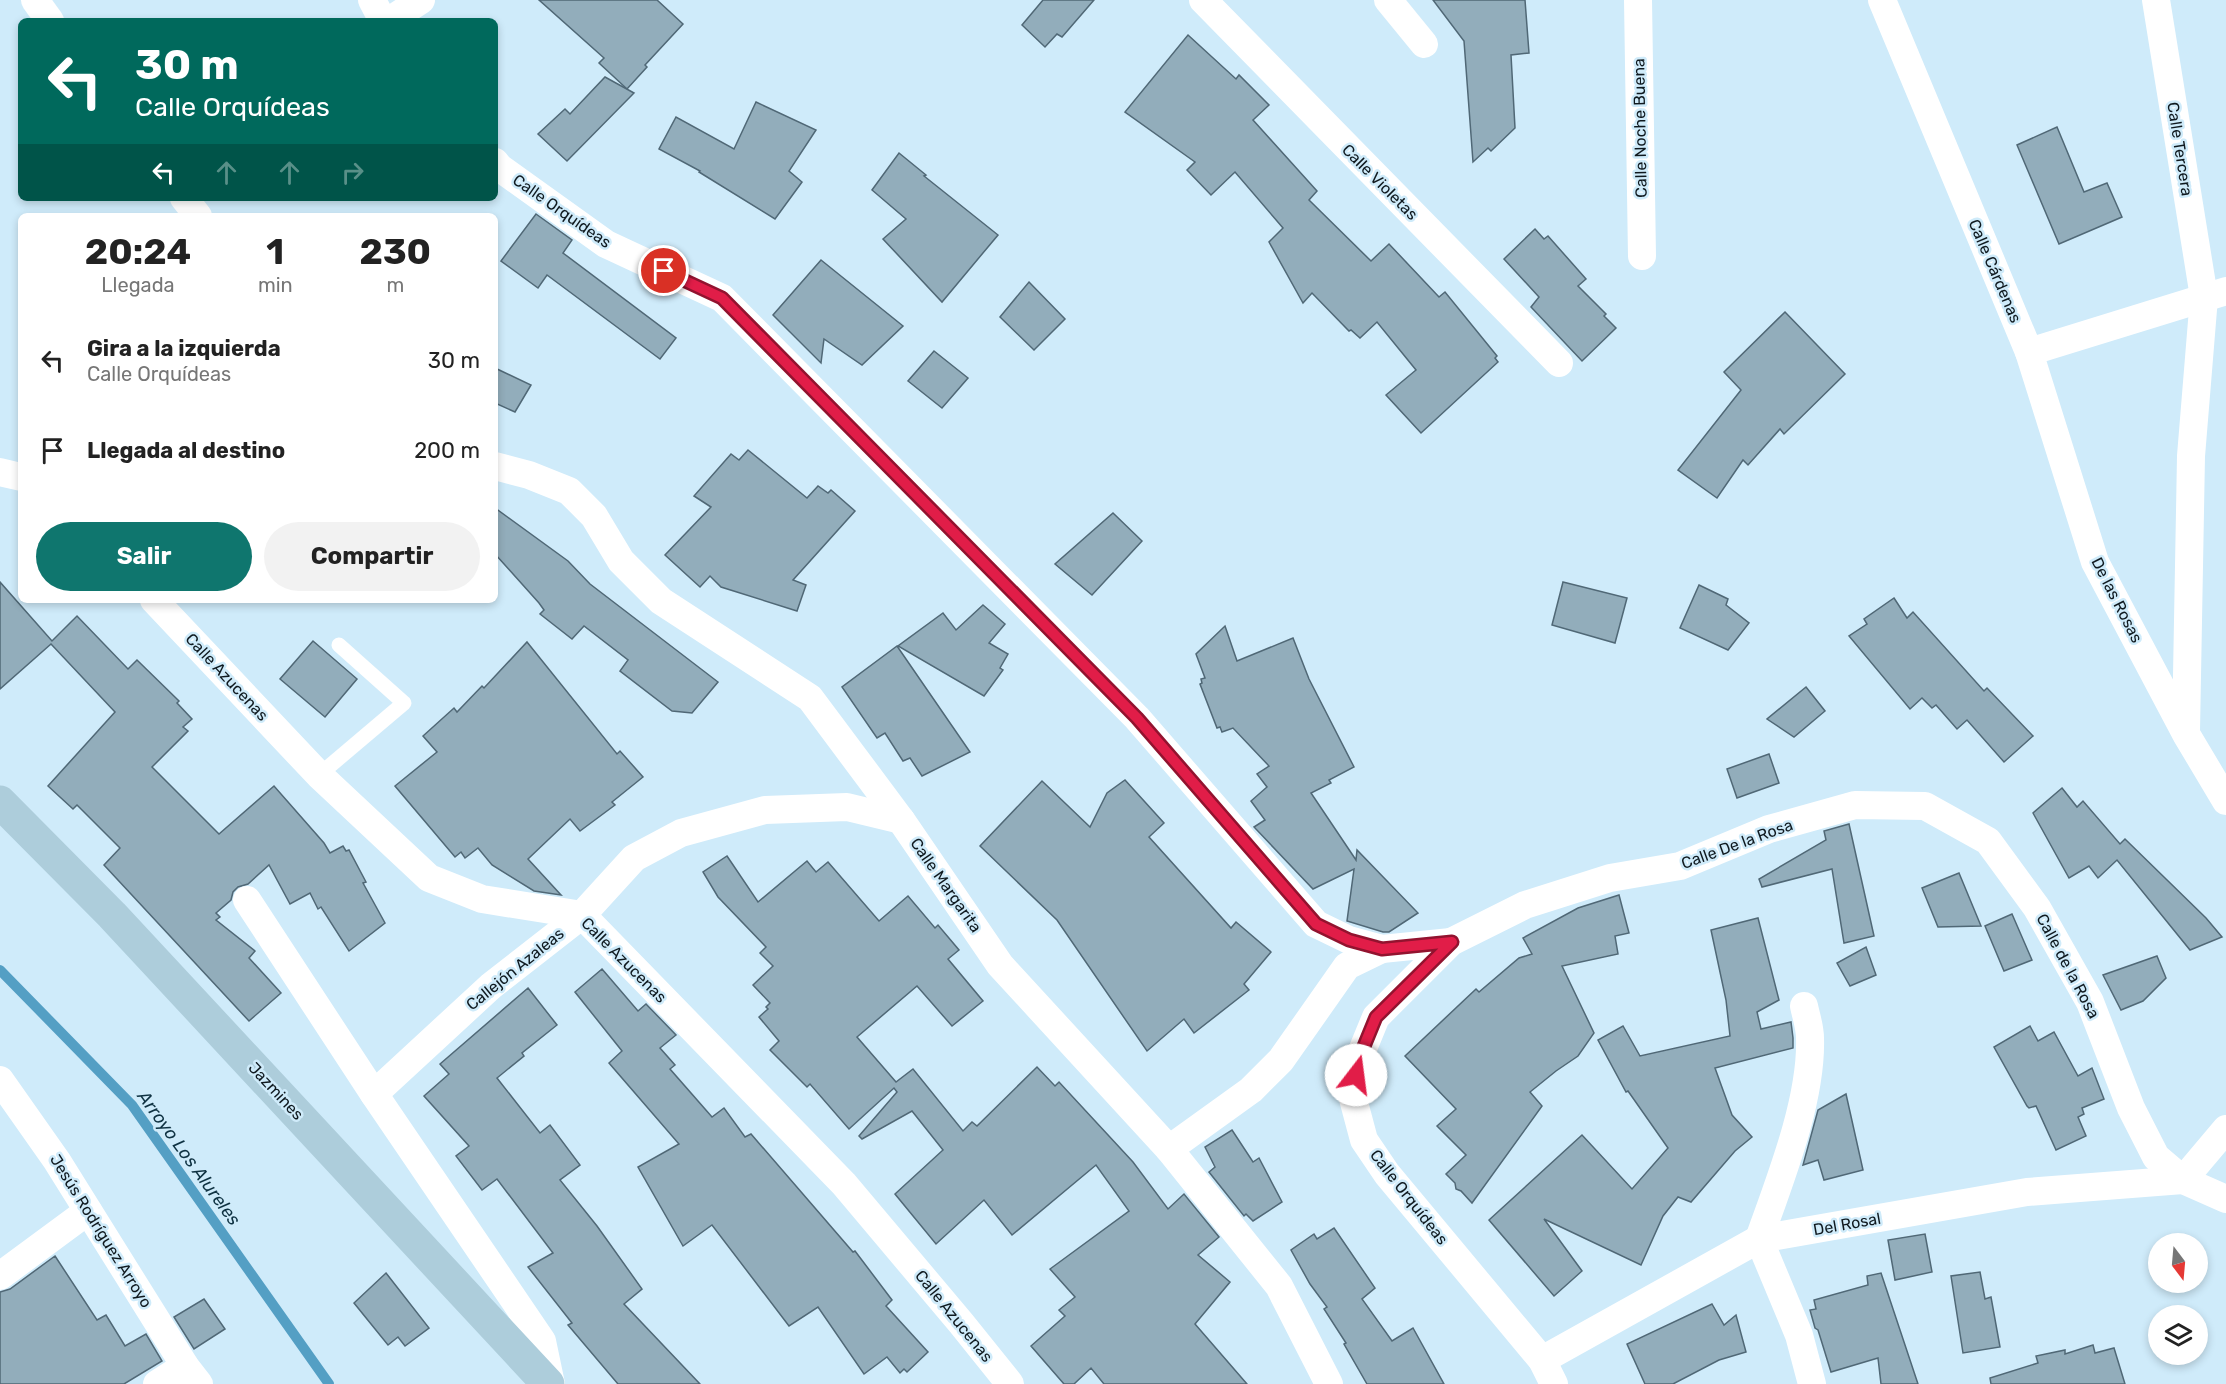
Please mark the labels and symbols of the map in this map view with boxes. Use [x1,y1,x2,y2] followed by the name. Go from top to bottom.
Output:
[1629,58,1651,198] street label: Calle Noche Buena
[2163,101,2197,197] street label: Calle Tercera
[1338,140,1422,224] street label: Calle Violetas
[509,170,615,252] street label: Calle Orquídeas
[1965,216,2025,326] street label: Calle Cárdenas
[638,245,689,296] pin
[2087,554,2147,646] street label: De las Rosas
[182,629,272,725] street label: Calle Azucenas
[1679,815,1795,873] street label: Calle De la Rosa
[906,834,986,936] street label: Calle Margarita
[2032,910,2104,1022] street label: Calle de la Rosa
[577,913,671,1007] street label: Calle Azucenas
[462,924,568,1014] street label: Callejón Azaleas
[1324,1043,1388,1107] position arrow
[245,1058,307,1124] street label: Jazmines
[132,1086,245,1230] water label: Arroyo Los Alureles
[1366,1146,1452,1248] street label: Calle Orquídeas
[46,1151,156,1311] street label: Jesús Rodríguez Arroyo
[1812,1209,1882,1239] street label: Del Rosal
[2148,1233,2208,1293] north arrow
[911,1266,997,1366] street label: Calle Azucenas

